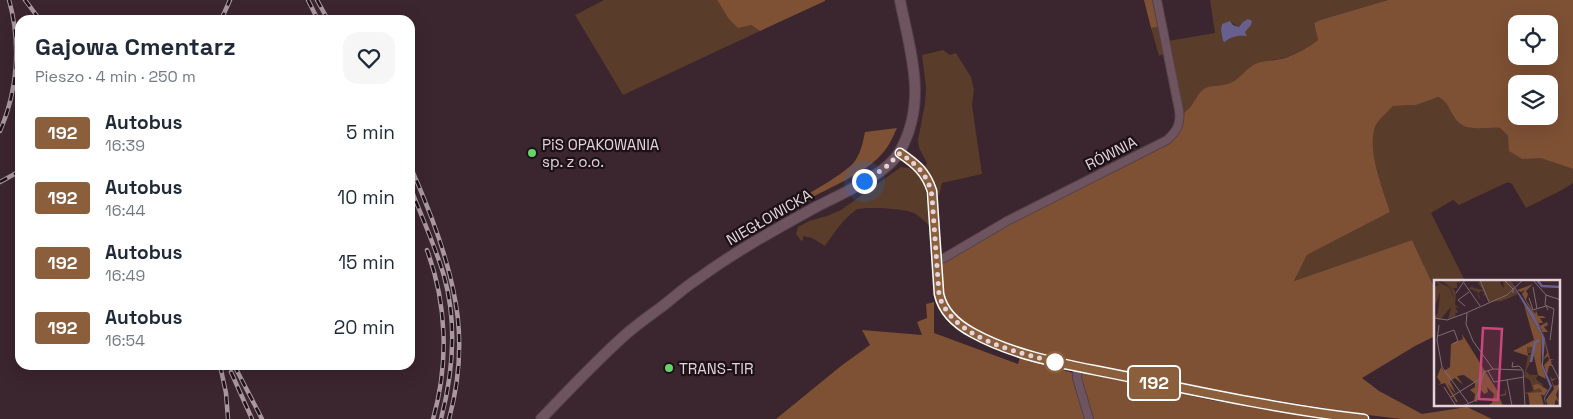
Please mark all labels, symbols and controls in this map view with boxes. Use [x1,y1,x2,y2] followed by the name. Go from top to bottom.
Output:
[1508,15,1558,125] map controls
[1508,15,1558,65] button: locate
[35,31,236,62] text: Gajowa Cmentarz
[343,32,395,84] button: heart
[35,66,196,87] text: Pieszo · 4 min · 250 m
[1508,75,1558,125] button: layers
[105,110,182,135] text: Autobus
[346,120,395,145] text: 5 min
[48,121,77,144] text: 192
[1082,132,1141,174] street label: RÓWNIA
[105,135,145,156] text: 16:39
[542,135,660,171] place label: PiS OPAKOWANIA sp. z o.o.
[526,147,538,159] marker: PiS OPAKOWANIA sp. z o.o.
[852,169,877,194] your location
[105,175,182,200] text: Autobus
[337,185,395,210] text: 10 min
[723,185,816,249] street label: NIEGŁOWICKA
[48,186,77,209] text: 192
[105,200,146,221] text: 16:44
[105,240,182,265] text: Autobus
[338,250,395,275] text: 15 min
[48,251,77,274] text: 192
[105,265,145,286] text: 16:49
[1434,280,1560,406] inset map
[105,305,182,330] text: Autobus
[334,315,395,340] text: 20 min
[48,316,77,339] text: 192
[105,330,145,351] text: 16:54
[1044,351,1066,373] unlabelled marker
[679,359,753,378] place label: TRANS-TIR
[663,362,675,374] marker: TRANS-TIR
[1125,367,1183,399] line badge: 192
[1139,371,1169,394] text: 192

